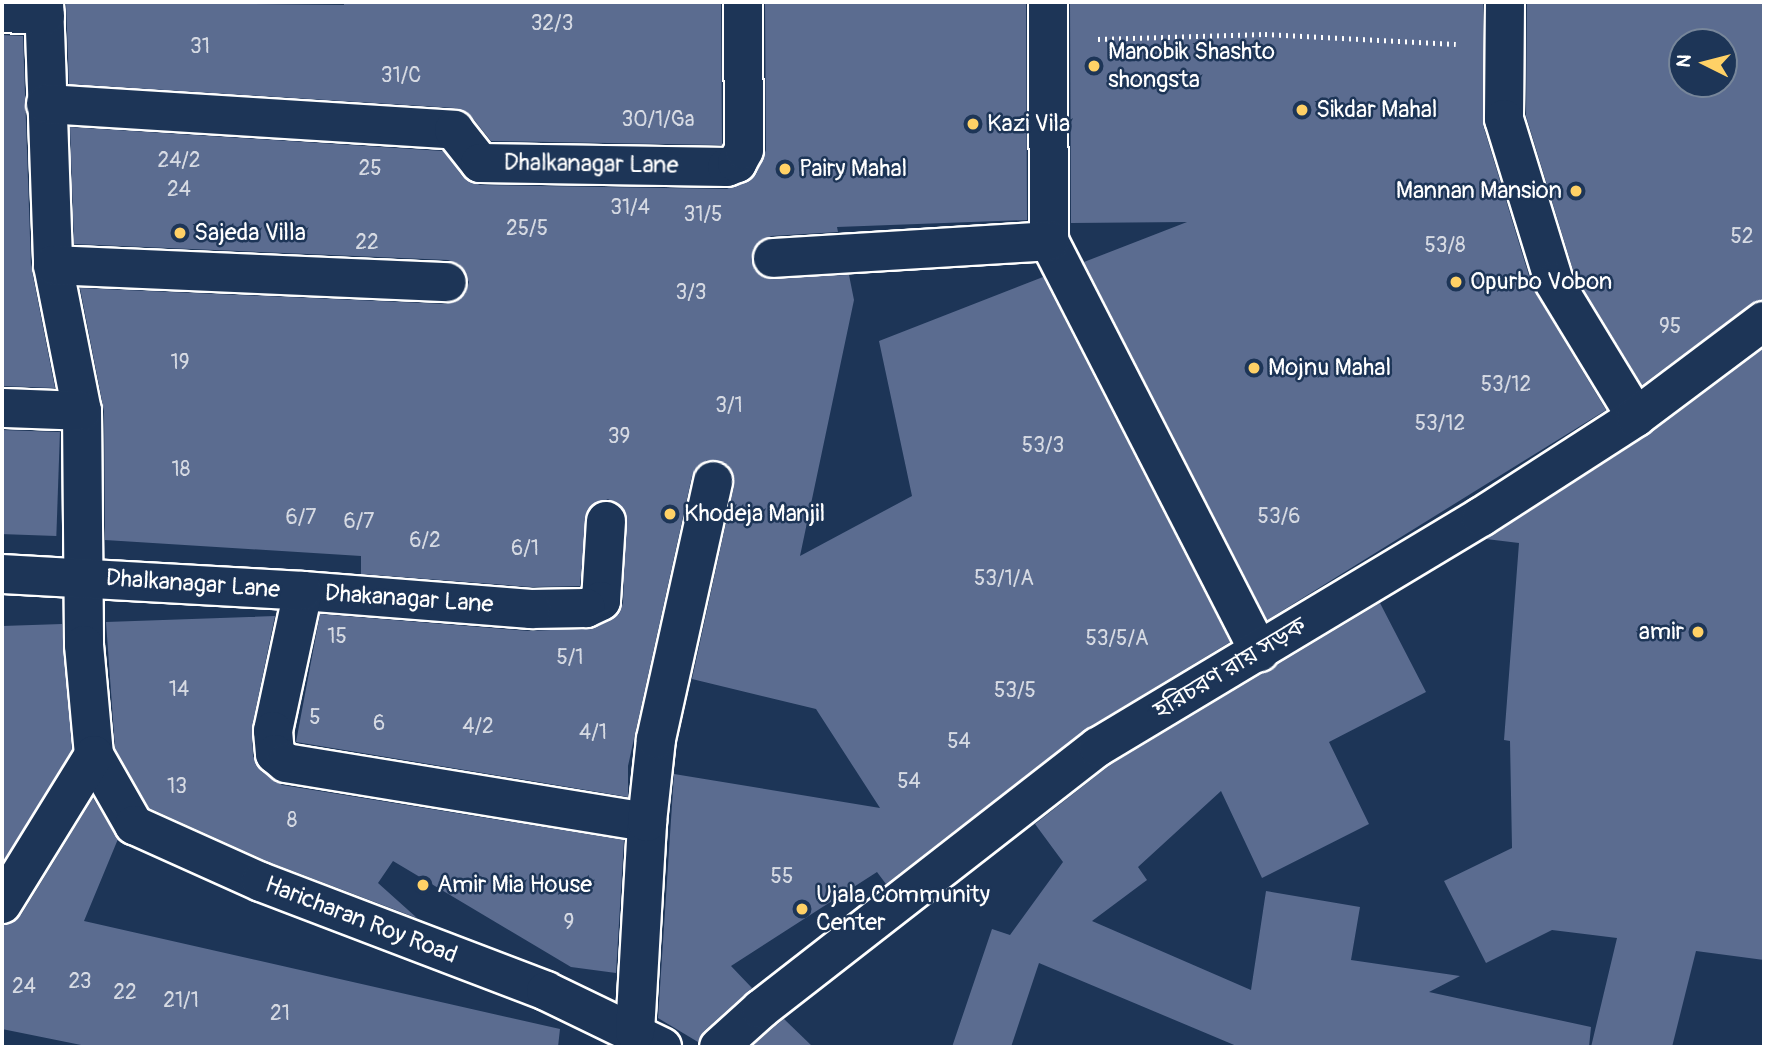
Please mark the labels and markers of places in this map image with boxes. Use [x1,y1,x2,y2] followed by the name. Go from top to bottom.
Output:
[1108,38,1275,94] place label: Manobik Shashto shongsta
[1086,58,1102,74] marker: Manobik Shashto shongsta
[1316,96,1438,124] place label: Sikdar Mahal
[1294,102,1310,118] marker: Sikdar Mahal
[987,110,1070,138] place label: Kazi Vila
[965,116,981,132] marker: Kazi Vila
[799,155,907,183] place label: Pairy Mahal
[777,161,793,177] marker: Pairy Mahal
[1396,177,1562,205] place label: Mannan Mansion
[1568,183,1584,199] marker: Mannan Mansion
[194,219,306,247] place label: Sajeda Villa
[172,225,188,241] marker: Sajeda Villa
[1470,268,1612,296] place label: Opurbo Vobon
[1448,274,1464,290] marker: Opurbo Vobon
[1268,354,1391,382] place label: Mojnu Mahal
[1246,360,1262,376] marker: Mojnu Mahal
[684,500,825,528] place label: Khodeja Manjil
[662,506,678,522] marker: Khodeja Manjil
[1639,618,1684,646] place label: amir
[1690,624,1706,640] marker: amir
[437,871,592,899] place label: Amir Mia House
[415,877,431,893] marker: Amir Mia House
[816,881,990,937] place label: Ujala Community Center
[794,901,810,917] marker: Ujala Community Center

